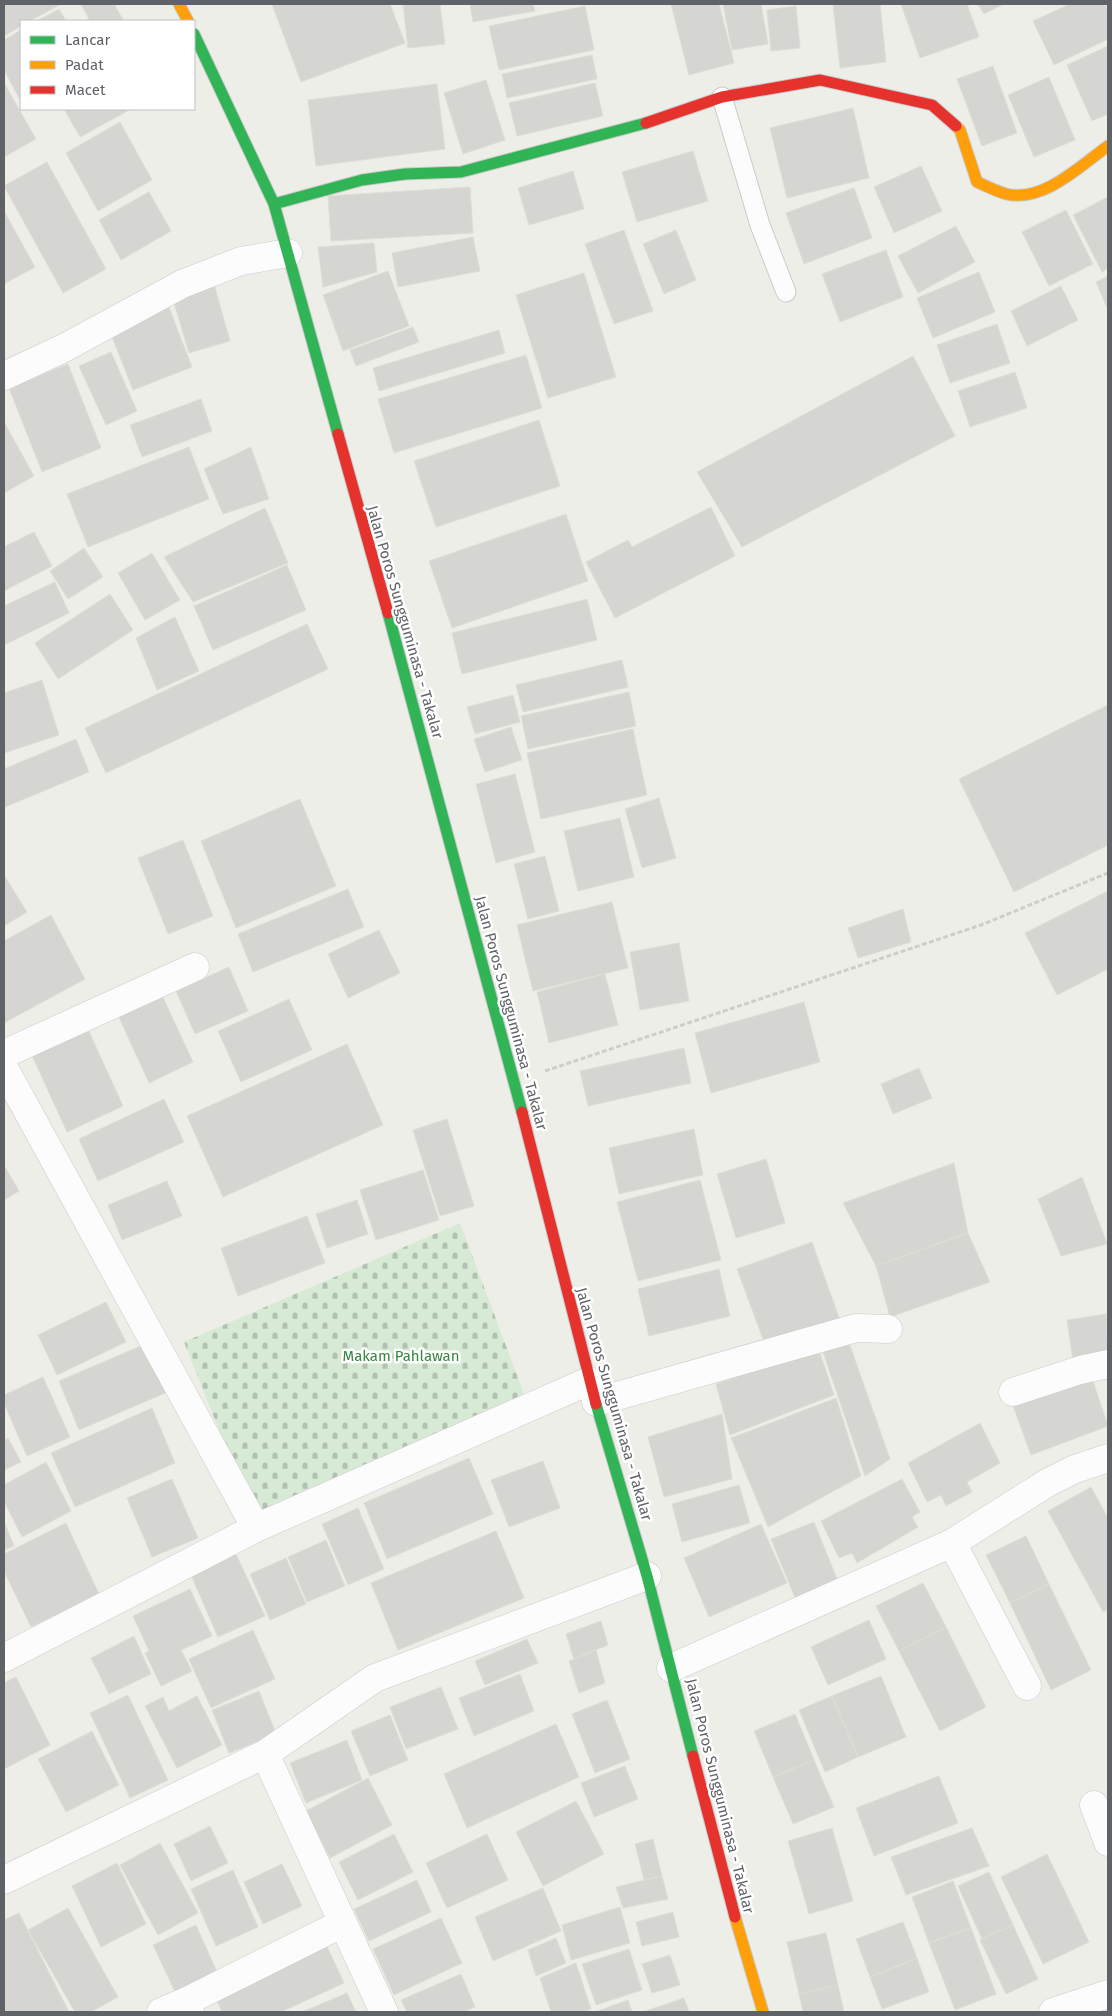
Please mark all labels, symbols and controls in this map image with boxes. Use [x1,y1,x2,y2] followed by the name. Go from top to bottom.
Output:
[20,20,195,110] legend
[65,31,110,49] text: Lancar
[65,56,104,74] text: Padat
[65,81,106,99] text: Macet
[363,503,447,741] street label: Jalan Poros Sungguminasa - Takalar
[471,894,551,1132] street label: Jalan Poros Sungguminasa - Takalar
[572,1285,656,1523] street label: Jalan Poros Sungguminasa - Takalar
[342,1347,460,1365] park label: Makam Pahlawan
[682,1677,758,1916] street label: Jalan Poros Sungguminasa - Takalar

